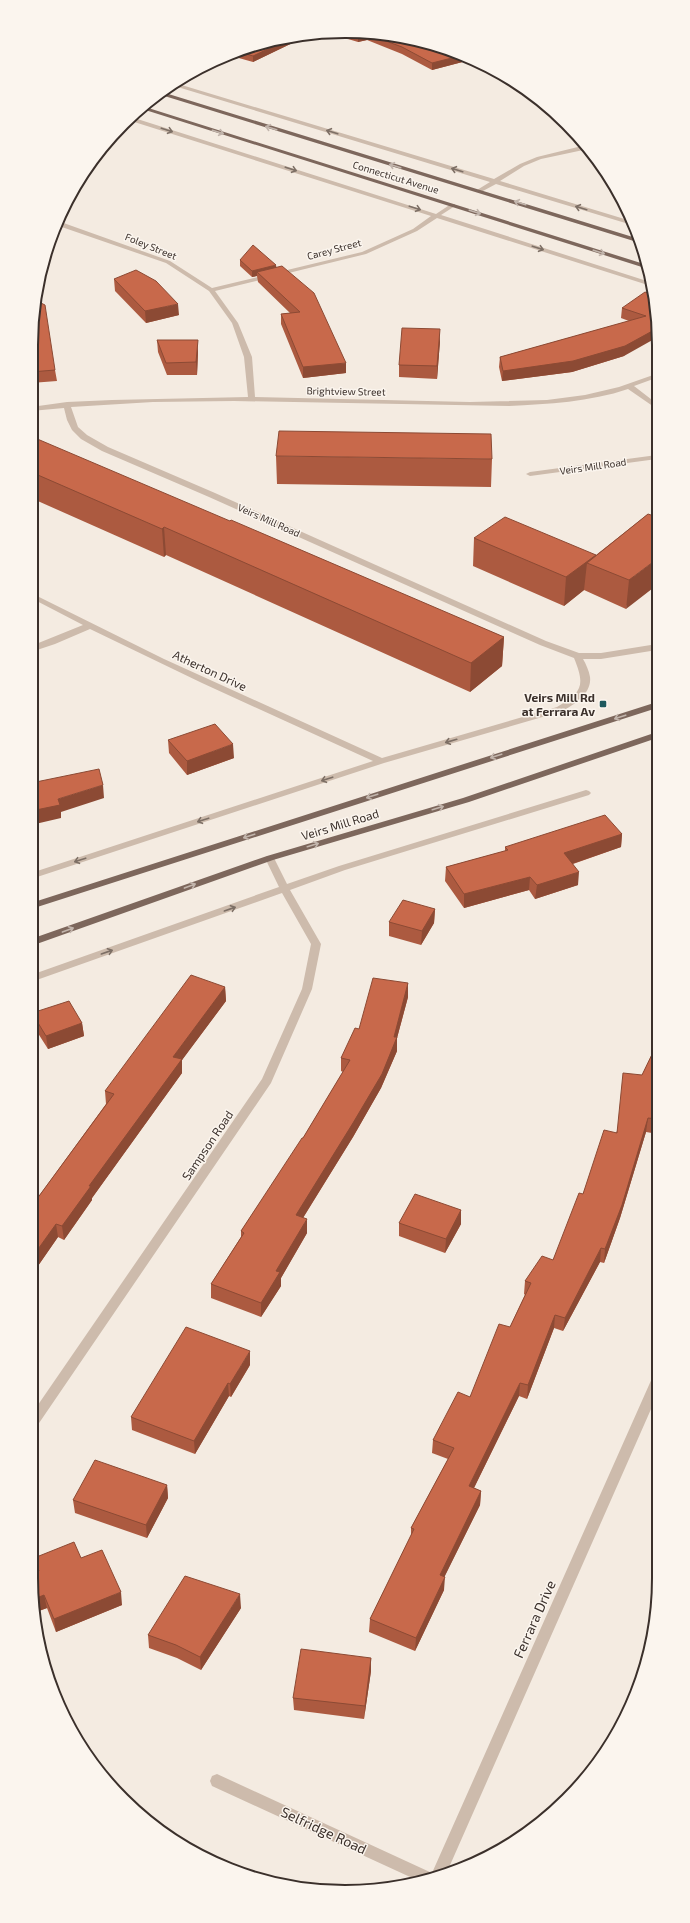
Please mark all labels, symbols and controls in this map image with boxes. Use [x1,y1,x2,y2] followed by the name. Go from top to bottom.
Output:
[265,124,278,131] one-way arrow
[160,127,173,134] one-way arrow
[211,128,223,136] one-way arrow
[326,128,339,135] one-way arrow
[351,158,441,196] street label: Connecticut Avenue
[389,162,402,169] one-way arrow
[284,166,297,173] one-way arrow
[451,166,464,173] one-way arrow
[513,199,526,206] one-way arrow
[575,204,588,211] one-way arrow
[408,205,421,212] one-way arrow
[469,209,482,216] one-way arrow
[124,230,179,262] street label: Foley Street
[306,236,363,262] street label: Carey Street
[532,245,545,252] one-way arrow
[592,249,605,256] one-way arrow
[306,384,386,398] street label: Brightview Street
[559,455,627,477] street label: Veirs Mill Road
[236,501,302,539] street label: Veirs Mill Road
[171,647,249,693] street label: Atherton Drive
[522,690,595,718] place label: Veirs Mill Rd at Ferrara Av
[598,699,608,709] marker: Veirs Mill Rd at Ferrara Av
[614,714,627,721] one-way arrow
[445,738,458,745] one-way arrow
[491,753,503,761] one-way arrow
[321,776,333,784] one-way arrow
[366,793,379,800] one-way arrow
[431,804,444,811] one-way arrow
[299,806,381,842] street label: Veirs Mill Road
[197,817,210,824] one-way arrow
[242,833,255,840] one-way arrow
[307,841,320,848] one-way arrow
[74,857,86,865] one-way arrow
[184,882,196,890] one-way arrow
[223,905,236,912] one-way arrow
[61,926,74,933] one-way arrow
[101,948,113,956] one-way arrow
[179,1108,235,1182] street label: Sampson Road
[509,1577,559,1661] street label: Ferrara Drive
[278,1803,370,1857] street label: Selfridge Road

